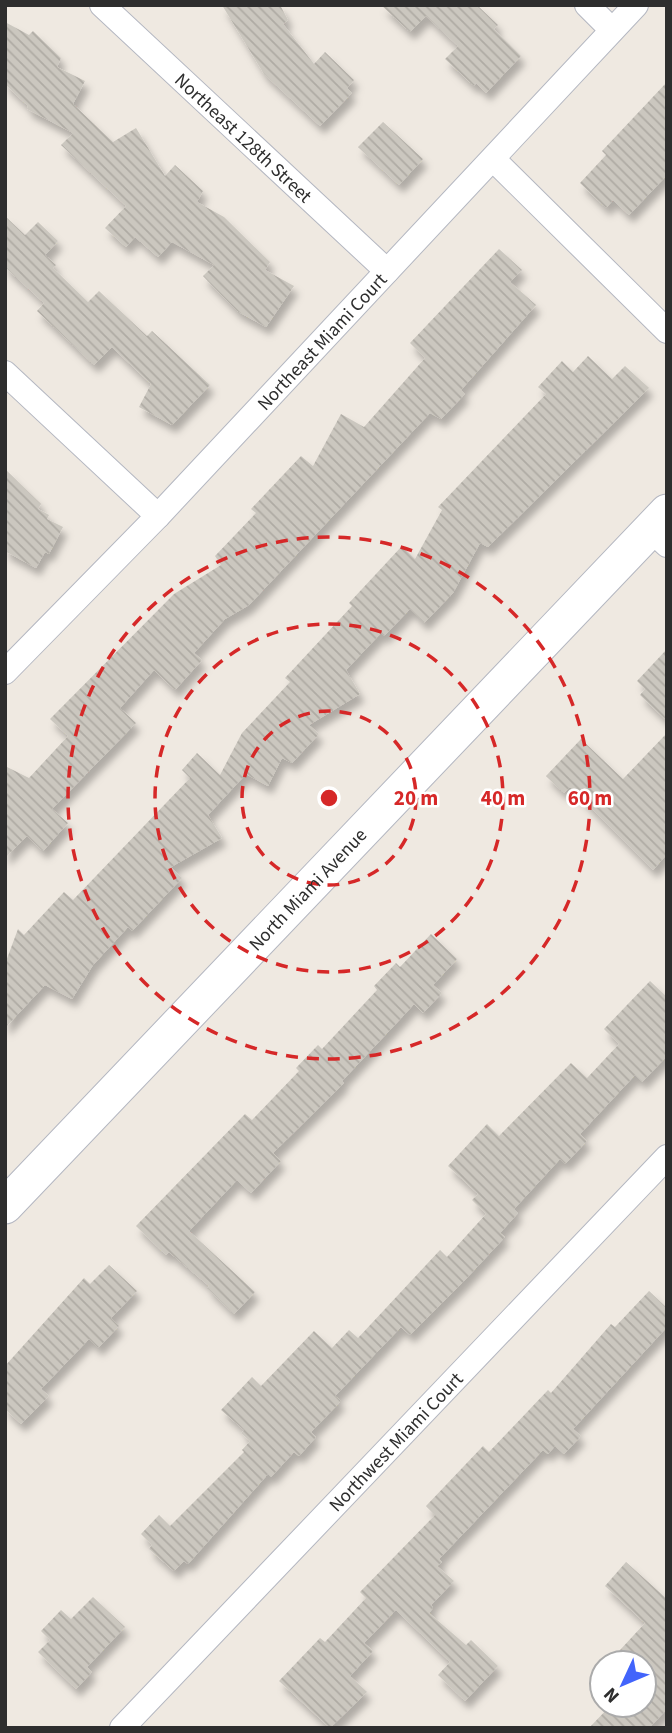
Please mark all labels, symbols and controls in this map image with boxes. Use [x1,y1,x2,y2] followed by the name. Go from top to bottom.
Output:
[168,67,318,210] street label: Northeast 128th Street
[252,267,394,417] street label: Northeast Miami Court
[394,783,438,813] text: 20 m
[481,783,525,813] text: 40 m
[568,783,612,813] text: 60 m
[317,786,341,810] centre of rings
[243,823,374,958] street label: North Miami Avenue
[323,1366,470,1518] street label: Northwest Miami Court
[588,1649,658,1719] north arrow
[598,1681,626,1709] text: N

